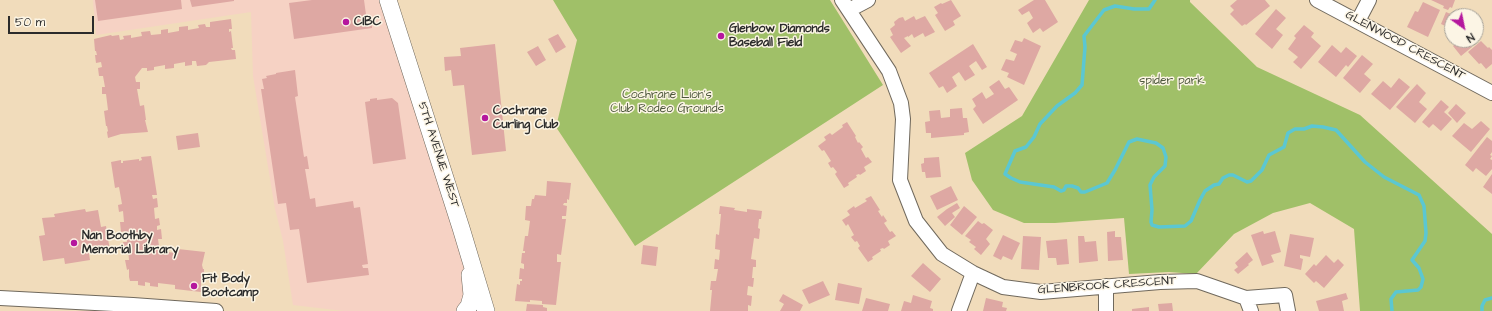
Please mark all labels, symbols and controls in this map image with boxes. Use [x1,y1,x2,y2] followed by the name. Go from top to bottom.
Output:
[10,8,96,34] scale bar
[1343,8,1467,84] street label: GLENWOOD CRESCENT
[1444,8,1484,48] north arrow
[15,14,45,31] text: 50 m
[354,15,381,29] place label: CIBC
[341,17,351,27] marker: CIBC
[729,22,830,50] place label: Glenbow Diamonds Baseball Field
[1463,29,1477,46] text: N
[716,31,726,41] marker: Glenbow Diamonds Baseball Field
[1139,74,1205,88] park label: spider park
[610,88,724,116] park label: Cochrane Lion's Club Rodeo Grounds
[414,100,462,210] street label: 5TH AVENUE WEST
[493,104,558,132] place label: Cochrane Curling Club
[480,113,490,123] marker: Cochrane Curling Club
[82,229,179,257] place label: Nan Boothby Memorial Library
[69,238,79,248] marker: Nan Boothby Memorial Library
[202,272,259,300] place label: Fit Body Bootcamp
[1037,274,1177,298] street label: GLENBROOK CRESCENT
[189,281,199,291] marker: Fit Body Bootcamp

